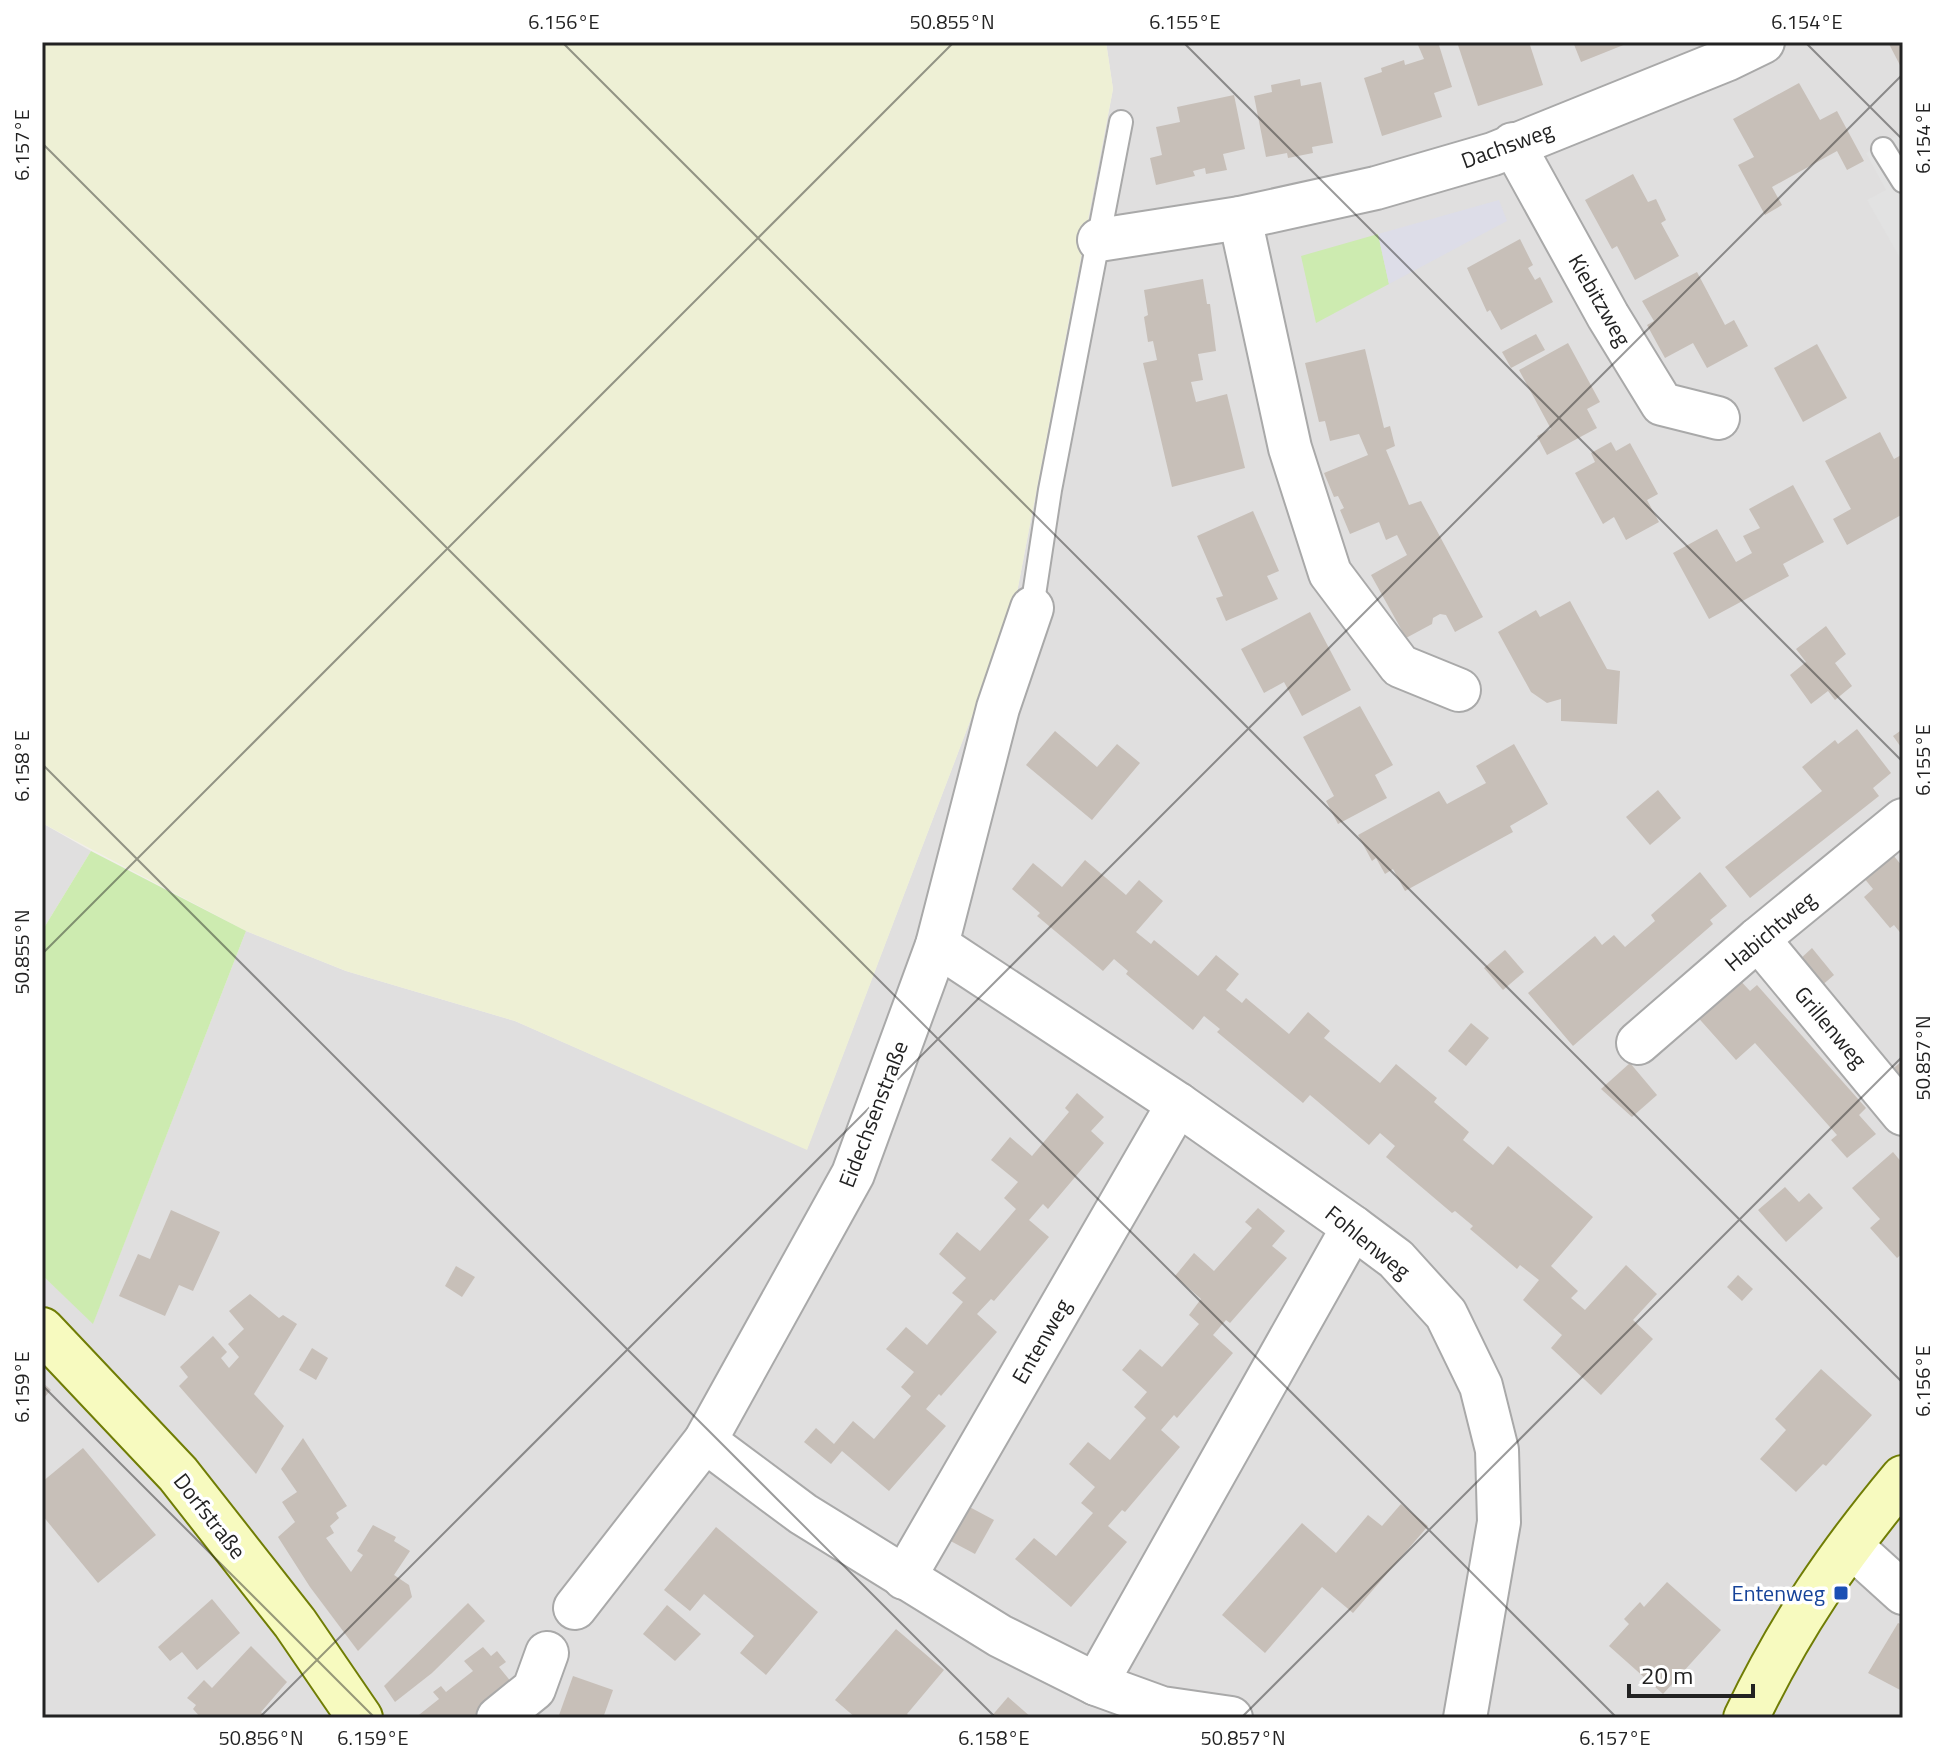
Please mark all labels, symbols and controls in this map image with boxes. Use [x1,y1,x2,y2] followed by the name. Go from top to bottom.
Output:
[528,6,600,37] text: 6.156°E
[909,6,995,37] text: 50.855°N
[1149,6,1221,37] text: 6.155°E
[1771,6,1843,37] text: 6.154°E
[1907,102,1938,174] text: 6.154°E
[6,109,37,181] text: 6.157°E
[1456,113,1558,177] street label: Dachsweg
[1560,247,1640,353] street label: Kiebitzweg
[1907,724,1938,796] text: 6.155°E
[6,730,37,802] text: 6.158°E
[1717,882,1823,980] street label: Habichtweg
[6,909,37,995] text: 50.855°N
[1786,979,1876,1075] street label: Grillenweg
[1907,1015,1938,1101] text: 50.857°N
[829,1036,917,1192] street label: Eidechsenstraße
[1318,1197,1418,1287] street label: Fohlenweg
[1003,1292,1079,1390] street label: Entenweg
[1907,1345,1938,1417] text: 6.156°E
[6,1351,37,1423] text: 6.159°E
[166,1466,254,1566] street label: Dorfstraße
[1731,1576,1825,1610] place label: Entenweg
[1832,1584,1850,1602] marker: Entenweg
[1629,1648,1753,1698] scale bar
[1641,1657,1693,1693] text: 20 m
[218,1722,304,1753] text: 50.856°N
[337,1722,409,1753] text: 6.159°E
[958,1722,1030,1753] text: 6.158°E
[1200,1722,1286,1753] text: 50.857°N
[1579,1722,1651,1753] text: 6.157°E

